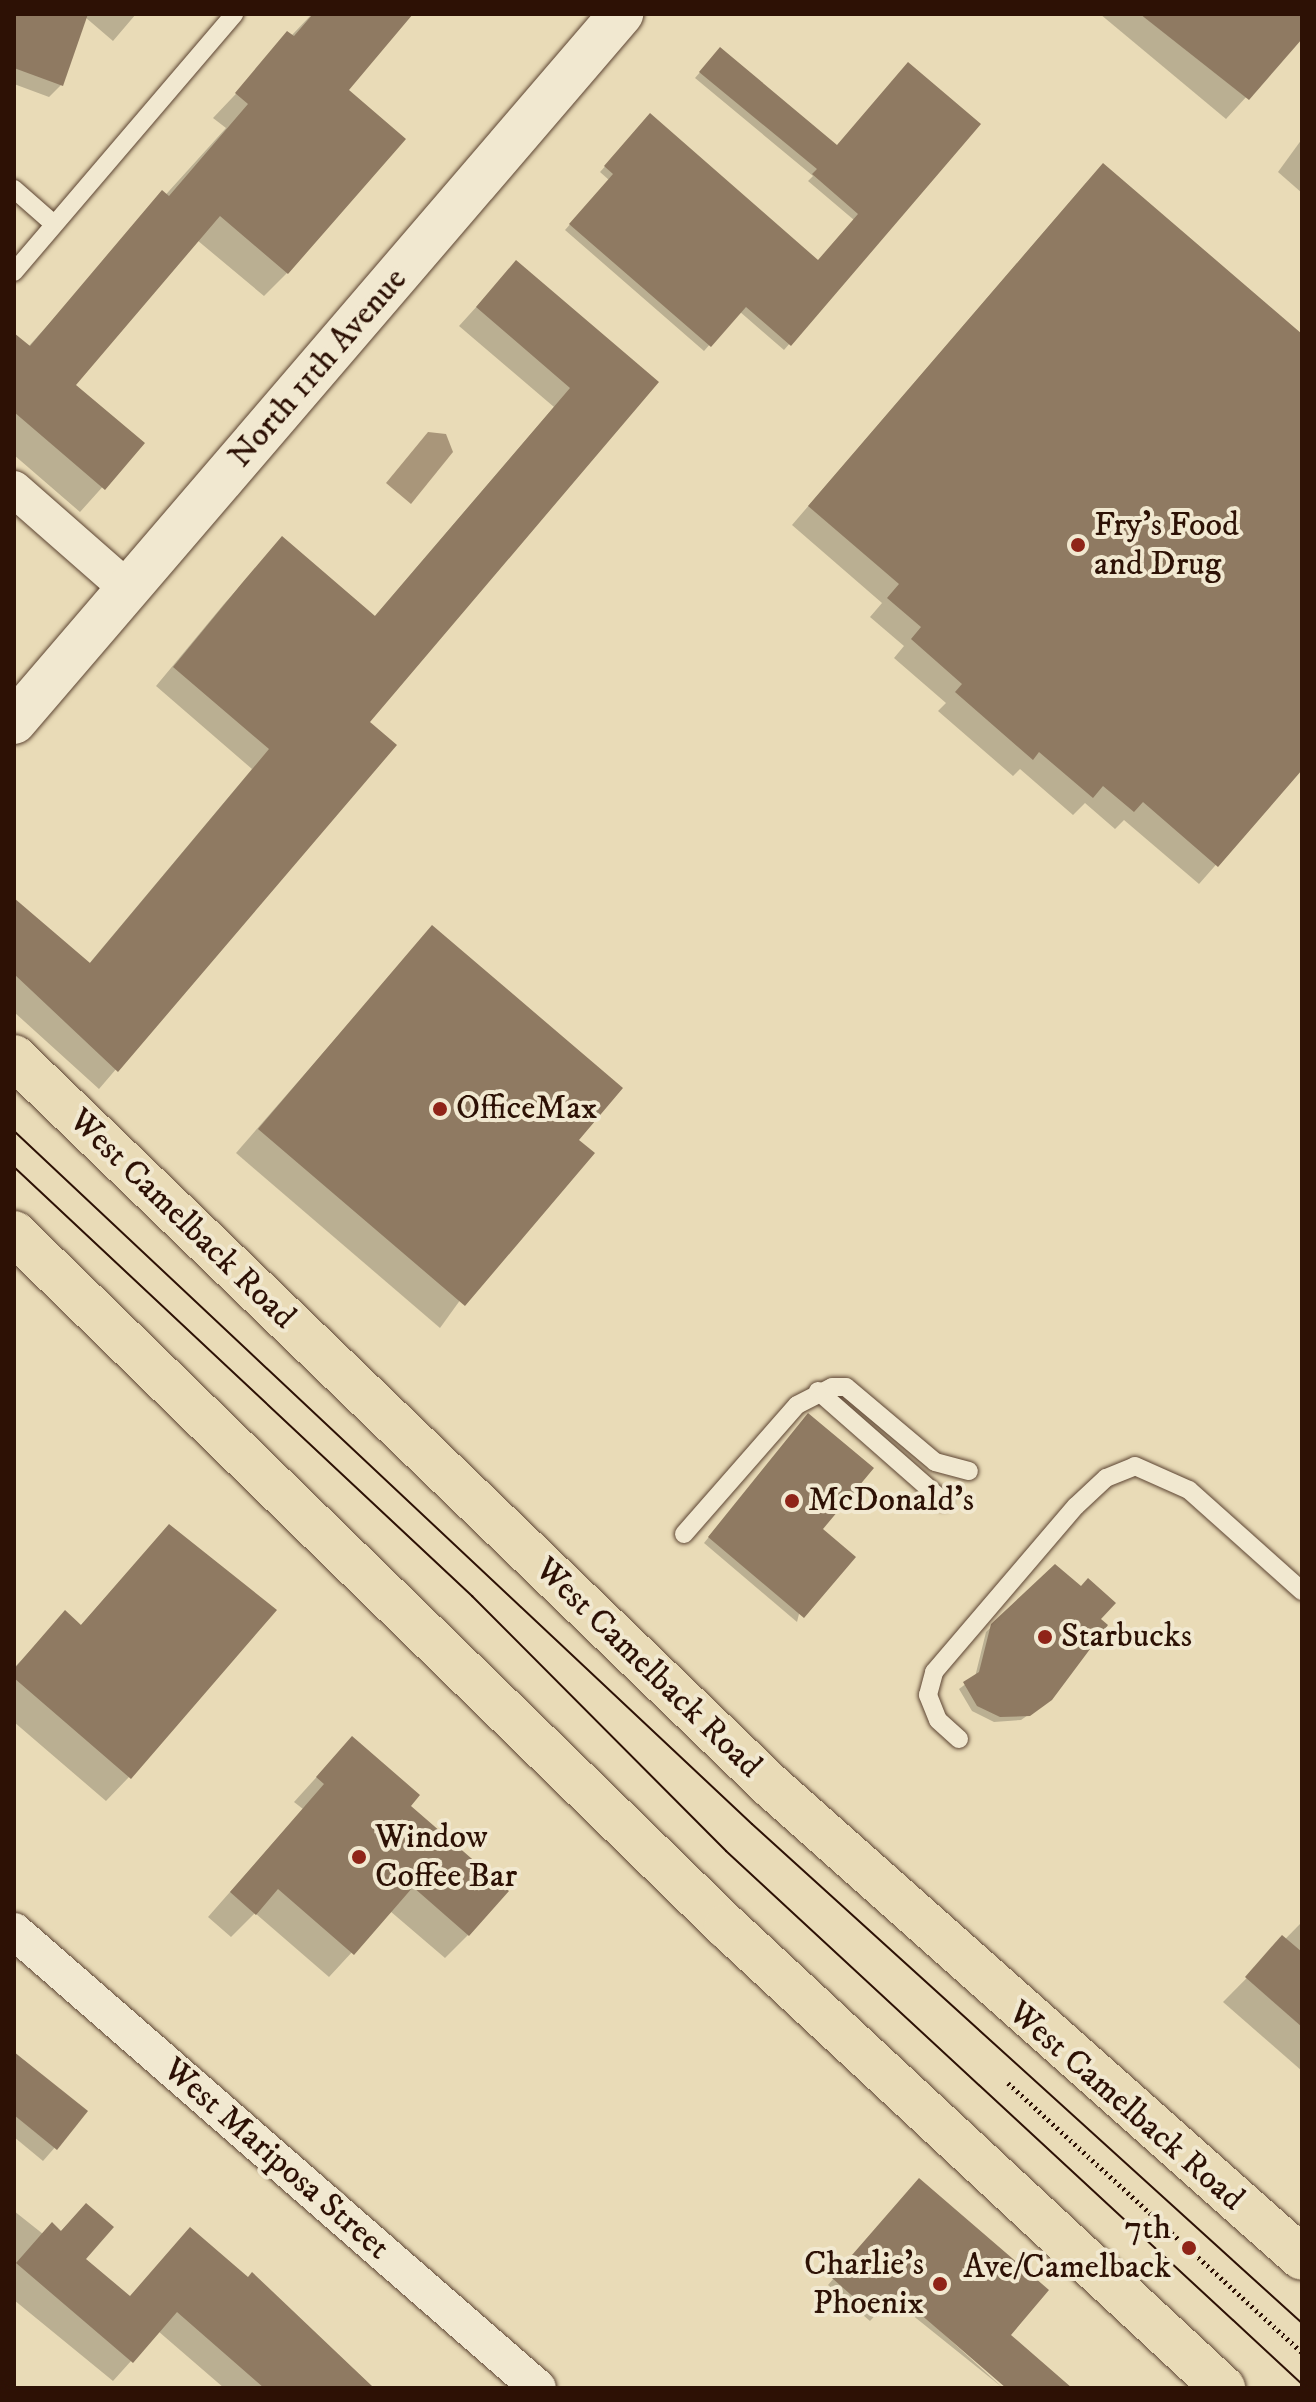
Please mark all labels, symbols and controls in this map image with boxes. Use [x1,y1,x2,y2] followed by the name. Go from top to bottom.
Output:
[220,260,416,476] street label: North 11th Avenue
[1094,505,1239,584] place label: Fry's Food and Drug
[1069,536,1087,554] marker: Fry's Food and Drug
[456,1089,598,1129] place label: OfficeMax
[60,1100,304,1338] street label: West Camelback Road
[431,1100,449,1118] marker: OfficeMax
[808,1481,974,1521] place label: McDonald's
[783,1492,801,1510] marker: McDonald's
[526,1549,770,1787] street label: West Camelback Road
[1061,1617,1192,1657] place label: Starbucks
[1036,1628,1054,1646] marker: Starbucks
[375,1817,517,1896] place label: Window Coffee Bar
[350,1848,368,1866] marker: Window Coffee Bar
[1000,1992,1252,2220] street label: West Camelback Road
[154,2049,398,2269] street label: West Mariposa Street
[963,2208,1171,2288] place label: 7th Ave/Camelback
[1178,2237,1200,2259] marker: 7th Ave/Camelback
[804,2244,924,2324] place label: Charlie's Phoenix
[931,2275,949,2293] marker: Charlie's Phoenix

